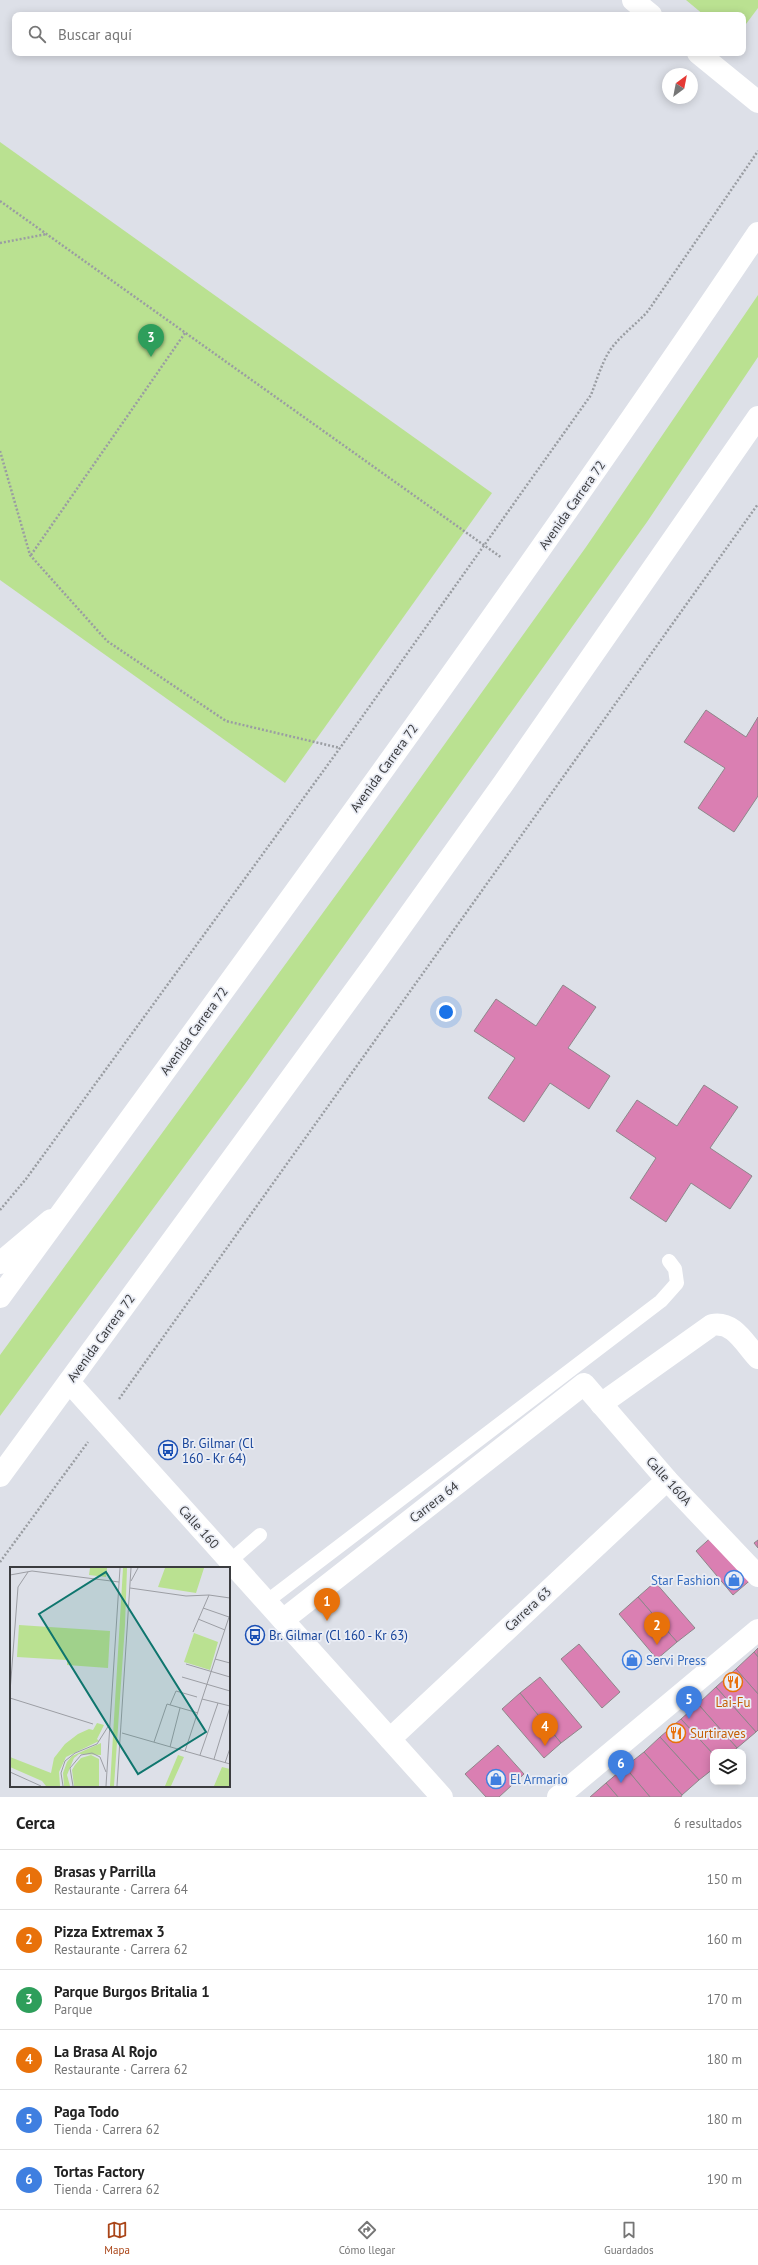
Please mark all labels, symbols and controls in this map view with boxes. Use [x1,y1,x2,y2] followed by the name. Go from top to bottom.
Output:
[12,12,746,56] search box
[26,23,48,45] icon: search
[58,25,132,44] text: Buscar aquí
[662,68,698,104] north arrow
[138,324,164,357] pin: 3
[535,457,609,553] street label: Avenida Carrera 72
[346,721,422,815] street label: Avenida Carrera 72
[156,984,232,1078] street label: Avenida Carrera 72
[436,1002,456,1022] your location
[63,1291,139,1385] street label: Avenida Carrera 72
[182,1435,254,1467] place label: Br. Gilmar (Cl 160 - Kr 64)
[157,1439,179,1461] bus stop icon: Br. Gilmar (Cl 160 - Kr 64)
[643,1453,696,1509] street label: Calle 160A
[406,1478,462,1526] street label: Carrera 64
[175,1502,223,1552] street label: Calle 160
[10,1567,230,1787] inset map
[723,1569,745,1591] shop icon: Star Fashion
[651,1572,720,1589] place label: Star Fashion
[501,1583,555,1635] street label: Carrera 63
[314,1588,340,1621] pin: 1
[644,1612,670,1645] pin: 2
[244,1624,266,1646] bus stop icon: Br. Gilmar (Cl 160 - Kr 63)
[269,1627,408,1644] place label: Br. Gilmar (Cl 160 - Kr 63)
[621,1649,643,1671] shop icon: Servi Press
[646,1652,706,1669] place label: Servi Press
[722,1671,744,1693] restaurant icon: Lai-Fu
[676,1686,702,1719] pin: 5
[716,1694,750,1711] place label: Lai-Fu
[532,1713,558,1746] pin: 4
[665,1722,687,1744] restaurant icon: Surtiraves
[690,1725,746,1742] place label: Surtiraves
[710,1749,746,1785] map controls
[710,1749,746,1785] button: layers
[608,1750,634,1783] pin: 6
[485,1768,507,1790] shop icon: El Armario
[510,1771,568,1788] place label: El Armario
[16,1812,55,1834] text: Cerca
[674,1815,742,1832] text: 6 resultados
[54,1862,156,1881] text: Brasas y Parrilla
[25,1871,33,1888] text: 1
[707,1871,742,1888] text: 150 m
[54,1881,188,1898] text: Restaurante · Carrera 64
[54,1922,165,1941] text: Pizza Extremax 3
[25,1931,33,1948] text: 2
[707,1931,742,1948] text: 160 m
[54,1941,188,1958] text: Restaurante · Carrera 62
[54,1982,210,2001] text: Parque Burgos Britalia 1
[25,1991,33,2008] text: 3
[707,1991,742,2008] text: 170 m
[54,2001,92,2018] text: Parque
[54,2042,157,2061] text: La Brasa Al Rojo
[25,2051,33,2068] text: 4
[707,2051,742,2068] text: 180 m
[54,2061,188,2078] text: Restaurante · Carrera 62
[54,2102,119,2121] text: Paga Todo
[25,2111,33,2128] text: 5
[707,2111,742,2128] text: 180 m
[54,2121,160,2138] text: Tienda · Carrera 62
[54,2162,144,2181] text: Tortas Factory
[25,2171,33,2188] text: 6
[707,2171,742,2188] text: 190 m
[54,2181,160,2198] text: Tienda · Carrera 62
[104,2219,130,2257] tab: Mapa
[339,2219,395,2257] tab: Cómo llegar
[604,2219,654,2257] tab: Guardados

